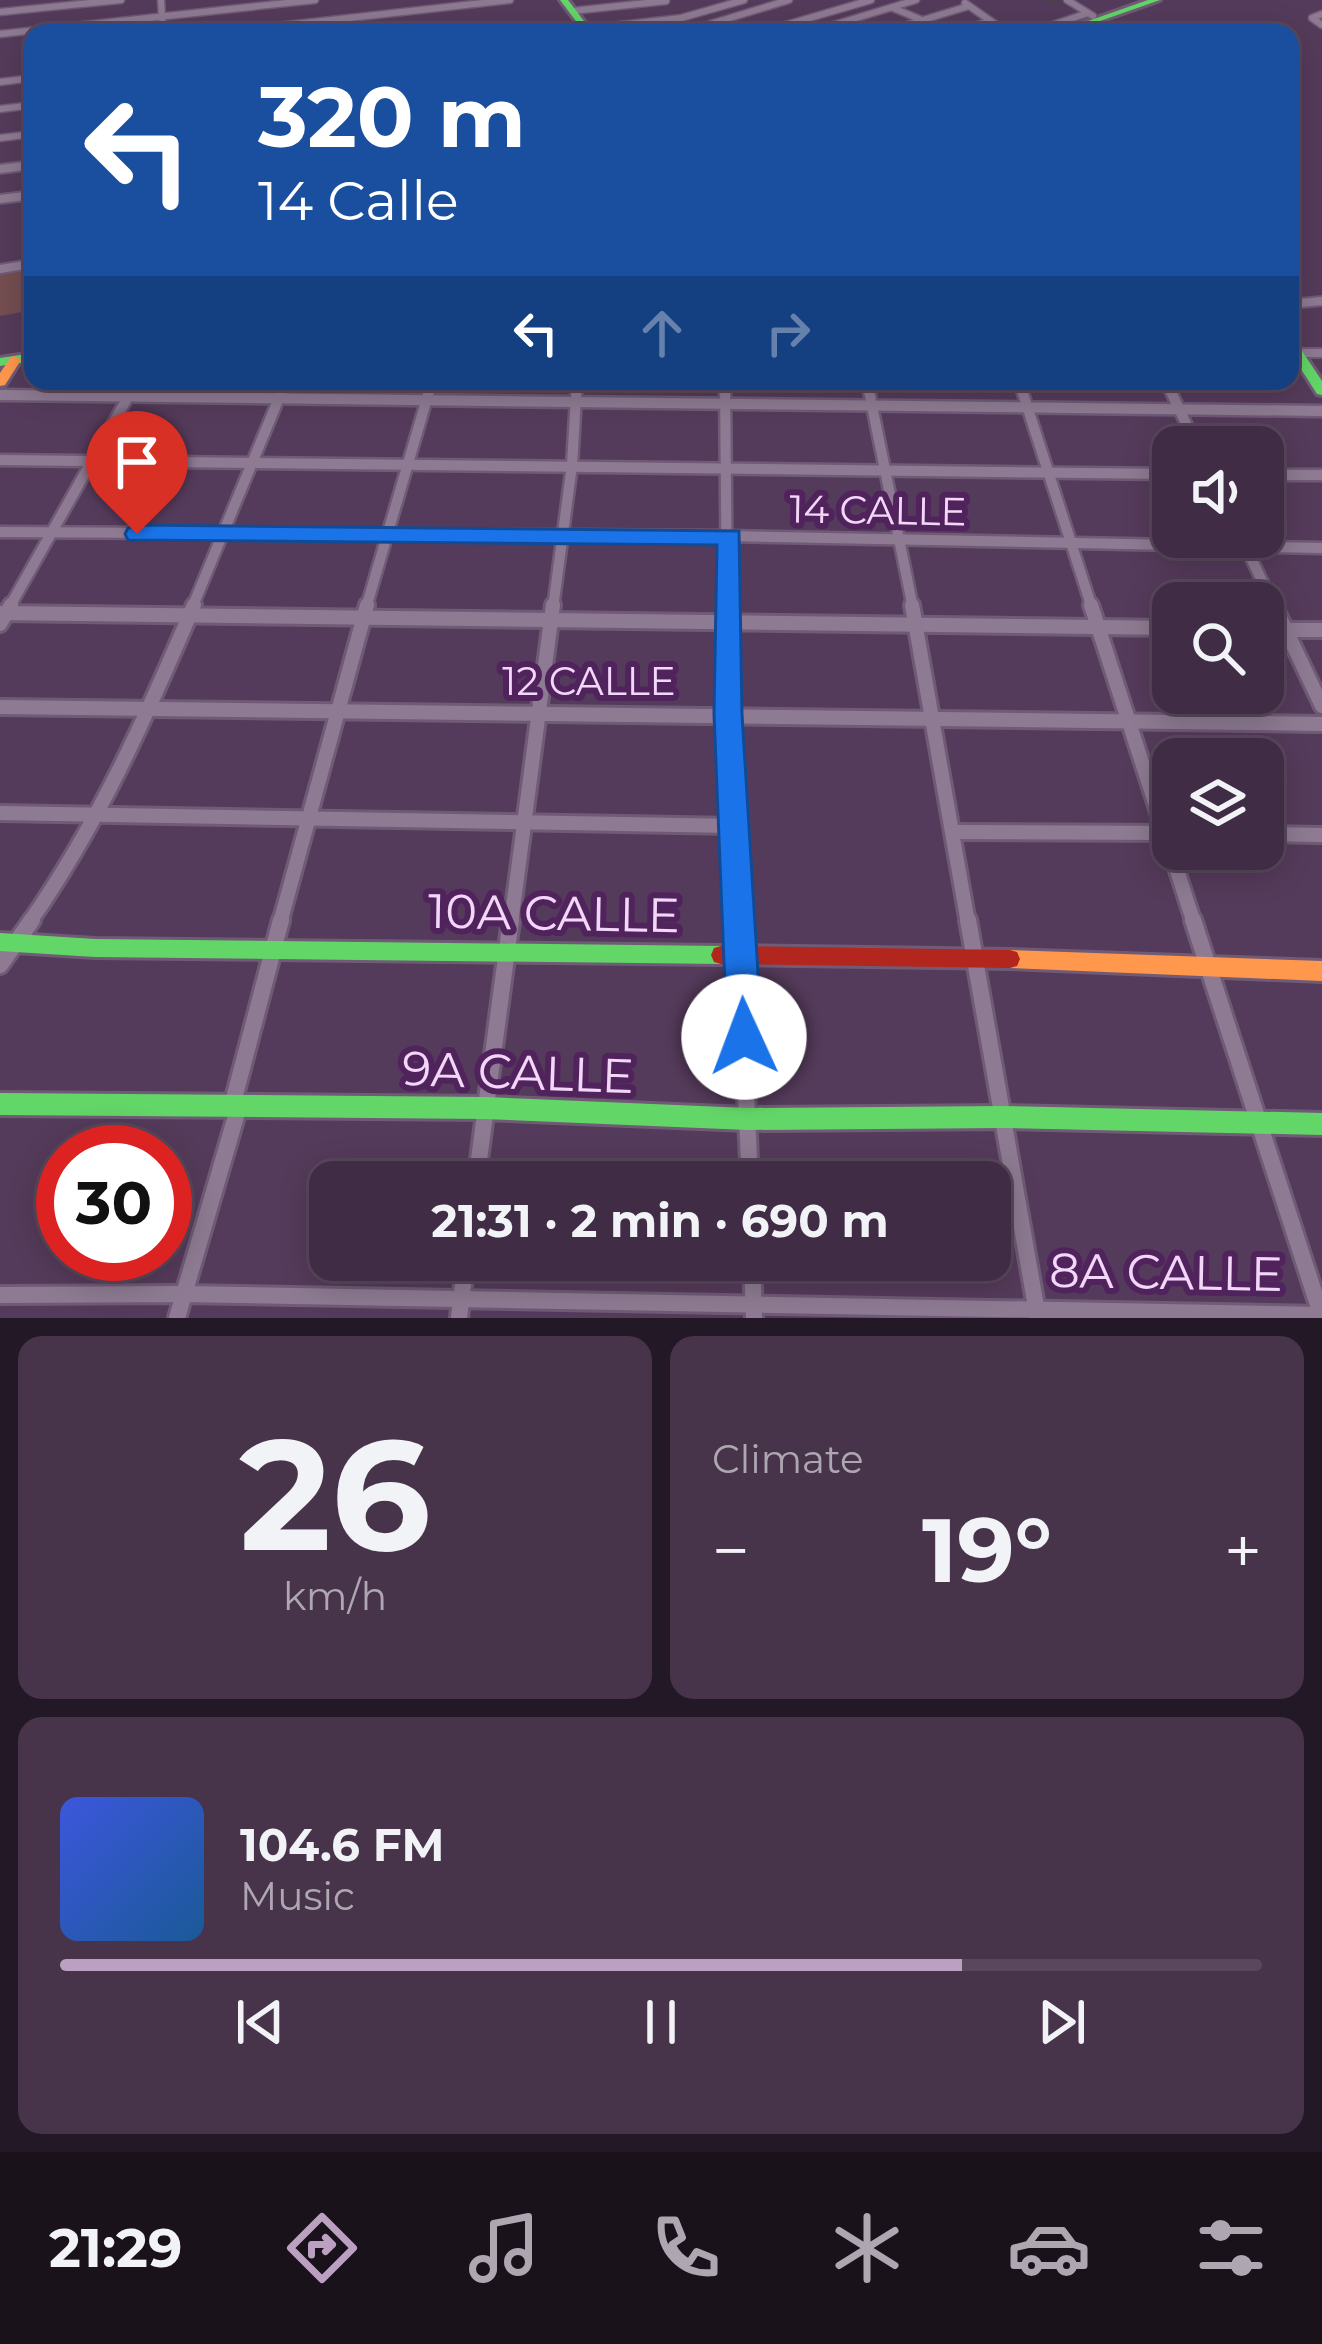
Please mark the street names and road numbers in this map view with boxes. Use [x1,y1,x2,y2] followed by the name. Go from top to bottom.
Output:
[789,484,967,536] street label: 14 CALLE
[502,657,676,705] street label: 12 CALLE
[428,882,680,944] street label: 10A CALLE
[401,1039,635,1105] street label: 9A CALLE
[1049,1241,1283,1303] street label: 8A CALLE

